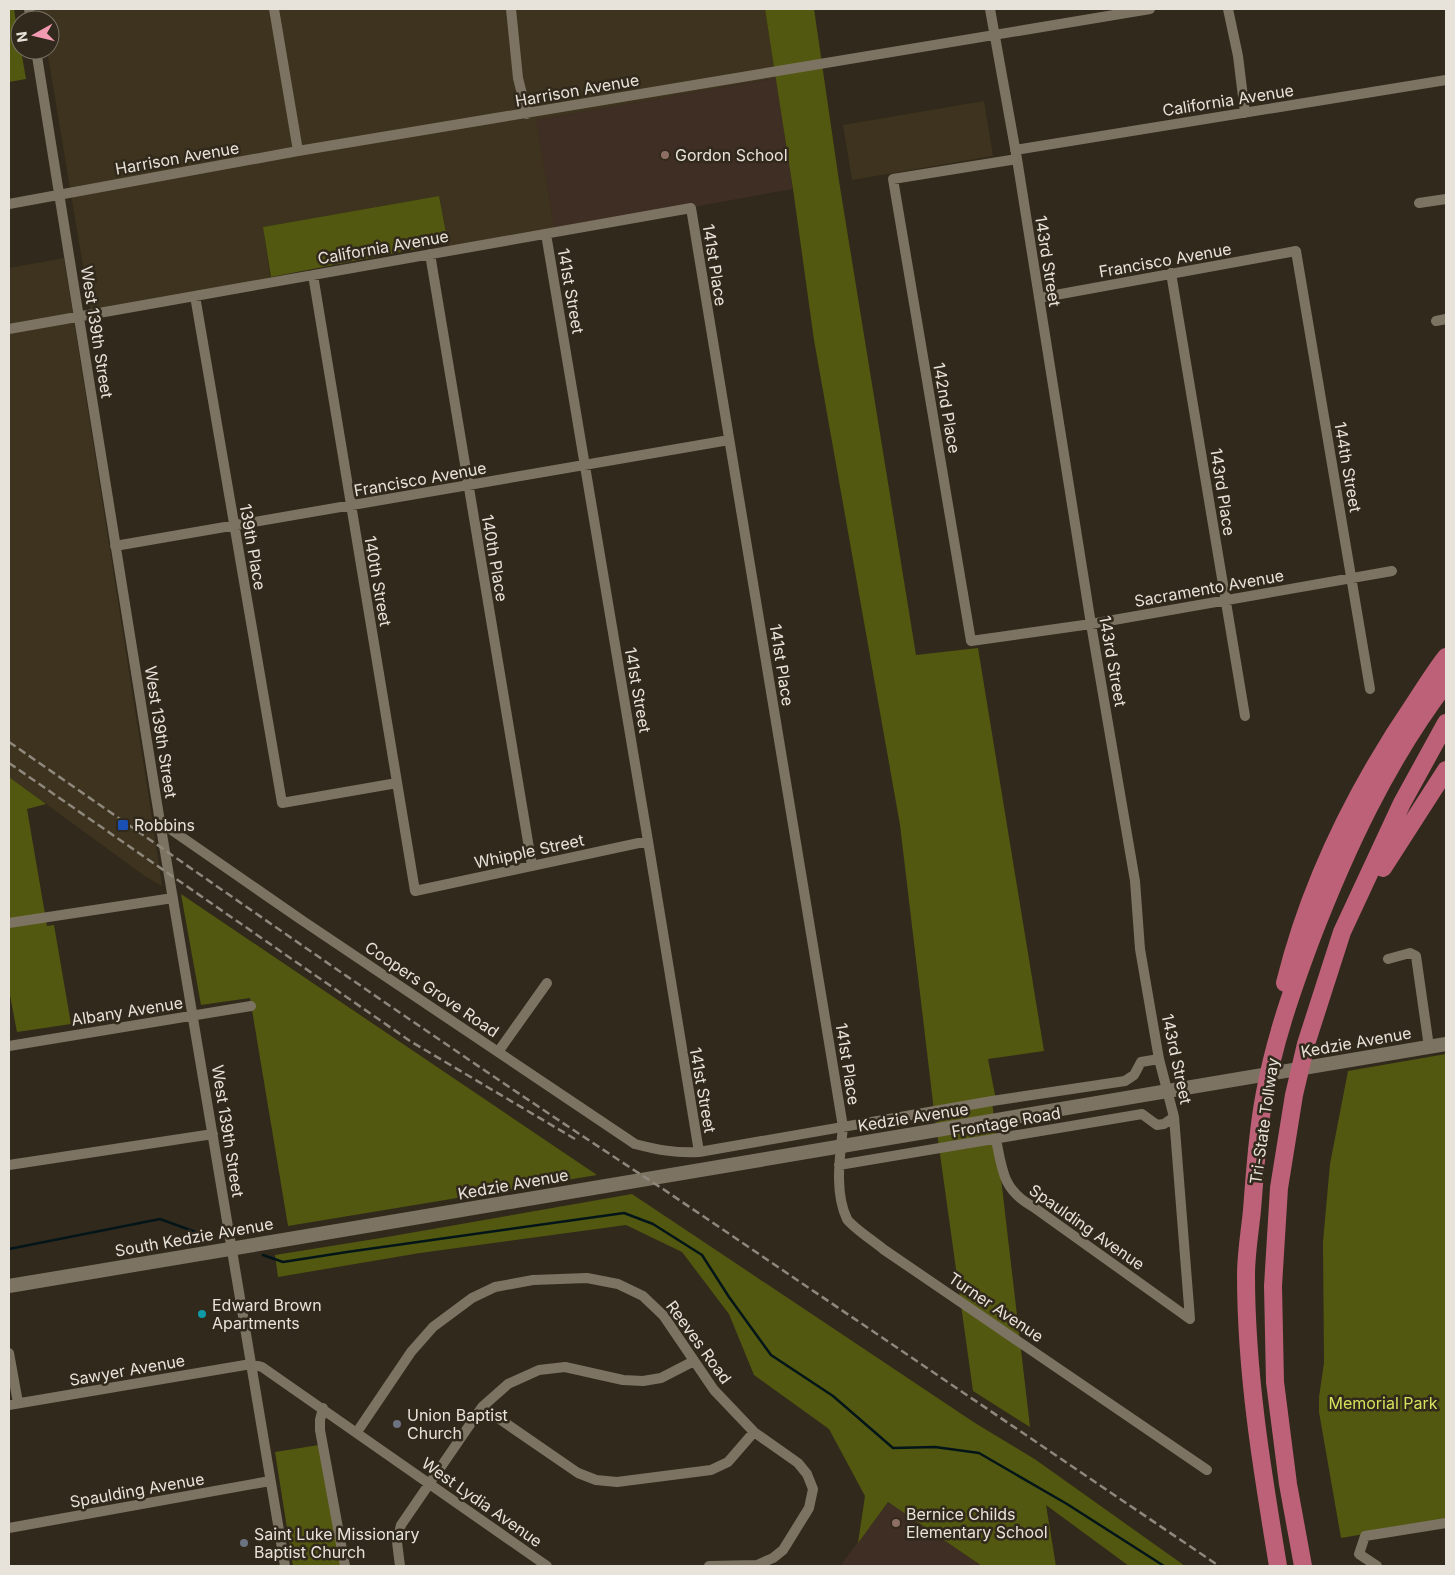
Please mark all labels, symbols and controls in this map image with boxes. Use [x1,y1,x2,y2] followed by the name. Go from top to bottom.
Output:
[10,10,60,60] north arrow
[12,30,31,43] text: N
[513,69,641,111] street label: Harrison Avenue
[1161,80,1295,120] street label: California Avenue
[113,137,241,179] street label: Harrison Avenue
[675,145,788,165] place label: Gordon School
[659,149,671,161] marker: Gordon School
[1031,214,1065,308] street label: 143rd Street
[699,223,731,307] street label: 141st Place
[316,226,450,268] street label: California Avenue
[1097,238,1233,282] street label: Francisco Avenue
[554,247,588,335] street label: 141st Street
[77,265,117,399] street label: West 139th Street
[929,361,965,455] street label: 142nd Place
[1330,420,1366,514] street label: 144th Street
[1206,447,1240,537] street label: 143rd Place
[352,457,488,501] street label: Francisco Avenue
[236,502,270,592] street label: 139th Place
[478,513,512,603] street label: 140th Place
[360,534,396,628] street label: 140th Street
[1133,565,1285,611] street label: Sacramento Avenue
[1095,614,1131,708] street label: 143rd Street
[766,623,798,707] street label: 141st Place
[621,646,655,734] street label: 141st Street
[141,665,181,799] street label: West 139th Street
[134,815,195,835] place label: Robbins
[116,818,130,832] marker: Robbins
[472,830,586,872] street label: Whipple Street
[361,937,503,1041] street label: Coopers Grove Road
[70,992,184,1030] street label: Albany Avenue
[1158,1012,1196,1106] street label: 143rd Street
[832,1022,864,1106] street label: 141st Place
[1299,1022,1413,1062] street label: Kedzie Avenue
[686,1046,720,1134] street label: 141st Street
[1245,1056,1283,1186] street label: Tri-State Tollway
[208,1064,248,1198] street label: West 139th Street
[856,1098,970,1136] street label: Kedzie Avenue
[950,1103,1062,1141] street label: Frontage Road
[456,1164,570,1204] street label: Kedzie Avenue
[1025,1180,1149,1274] street label: Spaulding Avenue
[113,1213,275,1261] street label: South Kedzie Avenue
[945,1268,1047,1346] street label: Turner Avenue
[212,1295,322,1333] place label: Edward Brown Apartments
[662,1296,736,1388] street label: Reeves Road
[196,1308,208,1320] marker: Edward Brown Apartments
[68,1350,186,1390] street label: Sawyer Avenue
[1328,1393,1438,1413] park label: Memorial Park
[407,1405,508,1443] place label: Union Baptist Church
[391,1418,403,1430] marker: Union Baptist Church
[418,1453,546,1551] street label: West Lydia Avenue
[68,1468,206,1512] street label: Spaulding Avenue
[906,1504,1048,1542] place label: Bernice Childs Elementary School
[890,1517,902,1529] marker: Bernice Childs Elementary School
[254,1524,419,1562] place label: Saint Luke Missionary Baptist Church
[238,1537,250,1549] marker: Saint Luke Missionary Baptist Church

